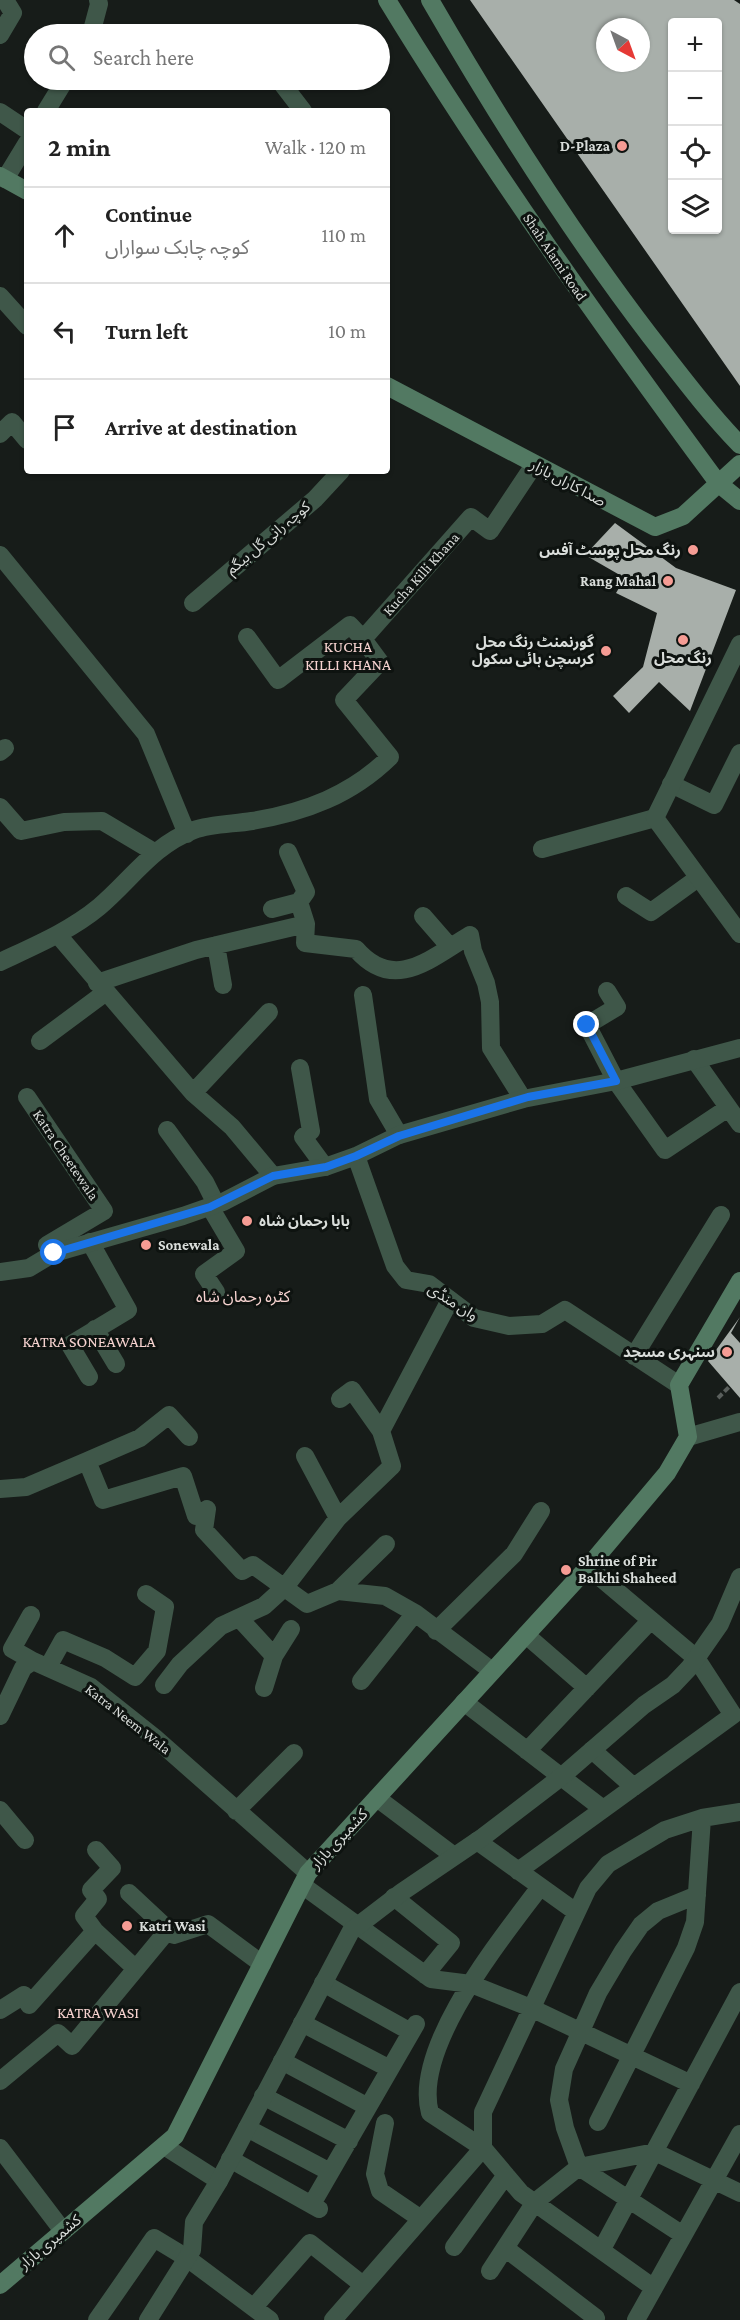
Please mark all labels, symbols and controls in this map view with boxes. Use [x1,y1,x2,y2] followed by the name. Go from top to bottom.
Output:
[596,18,650,72] north arrow
[668,18,722,234] map controls
[668,18,722,72] button: +
[24,24,390,90] search box
[45,41,78,74] icon: search
[93,45,194,70] text: Search here
[668,72,722,126] button: −
[668,126,722,180] button: locate
[48,133,111,162] text: 2 min
[265,136,366,158] text: Walk · 120 m
[560,138,611,154] place label: D-Plaza
[615,139,629,153] marker: D-Plaza
[668,180,722,234] button: layers
[105,202,192,227] text: Continue
[520,210,590,304] street label: Shah Alami Road
[48,219,81,252] icon: ahead
[322,224,366,246] text: 110 m
[105,236,249,258] text: کوچہ چابک سواراں
[48,315,81,348] icon: left
[105,319,188,344] text: Turn left
[328,320,366,342] text: 10 m
[48,411,81,444] icon: arrive
[105,415,297,440] text: Arrive at destination
[526,456,608,510] street label: صدا کاراں بازار
[223,498,316,580] street label: کوچہ رانی گل بیگم
[380,529,462,619] street label: Kucha Killi Khana
[539,541,681,560] place label: رنگ محل پوسٹ آفس
[686,543,700,557] marker: رنگ محل پوسٹ آفس
[580,573,657,589] place label: Rang Mahal
[661,574,675,588] marker: Rang Mahal
[472,633,594,669] place label: گورنمنٹ رنگ محل کرسچن ہائی سکول
[676,633,690,647] marker: رنگ محل
[305,638,392,673] district label: KUCHA KILLI KHANA
[599,644,613,658] marker: گورنمنٹ رنگ محل کرسچن ہائی سکول
[654,649,712,667] place label: رنگ محل
[573,1011,599,1037] route end
[30,1107,102,1203] street label: Katra Cheetewala
[259,1213,350,1230] place label: بابا رحمان شاہ
[240,1214,254,1228] marker: بابا رحمان شاہ
[158,1237,220,1253] place label: Sonewala
[139,1238,153,1252] marker: Sonewala
[40,1239,66,1265] route start
[425,1280,481,1324] street label: وان منڈی
[196,1288,290,1306] district label: کٹرہ رحمان شاہ
[22,1333,156,1350] district label: KATRA SONEAWALA
[623,1344,715,1361] place label: سنہری مسجد
[720,1345,734,1359] marker: سنہری مسجد
[578,1553,677,1586] place label: Shrine of Pir Balkhi Shaheed
[559,1563,573,1577] marker: Shrine of Pir Balkhi Shaheed
[82,1681,174,1757] street label: Katra Neem Wala
[307,1805,372,1874] street label: کشمیری بازار
[139,1918,206,1934] place label: Katri Wasi
[120,1919,134,1933] marker: Katri Wasi
[57,2004,139,2021] district label: KATRA WASI
[15,2211,86,2274] street label: کشمیری بازار

